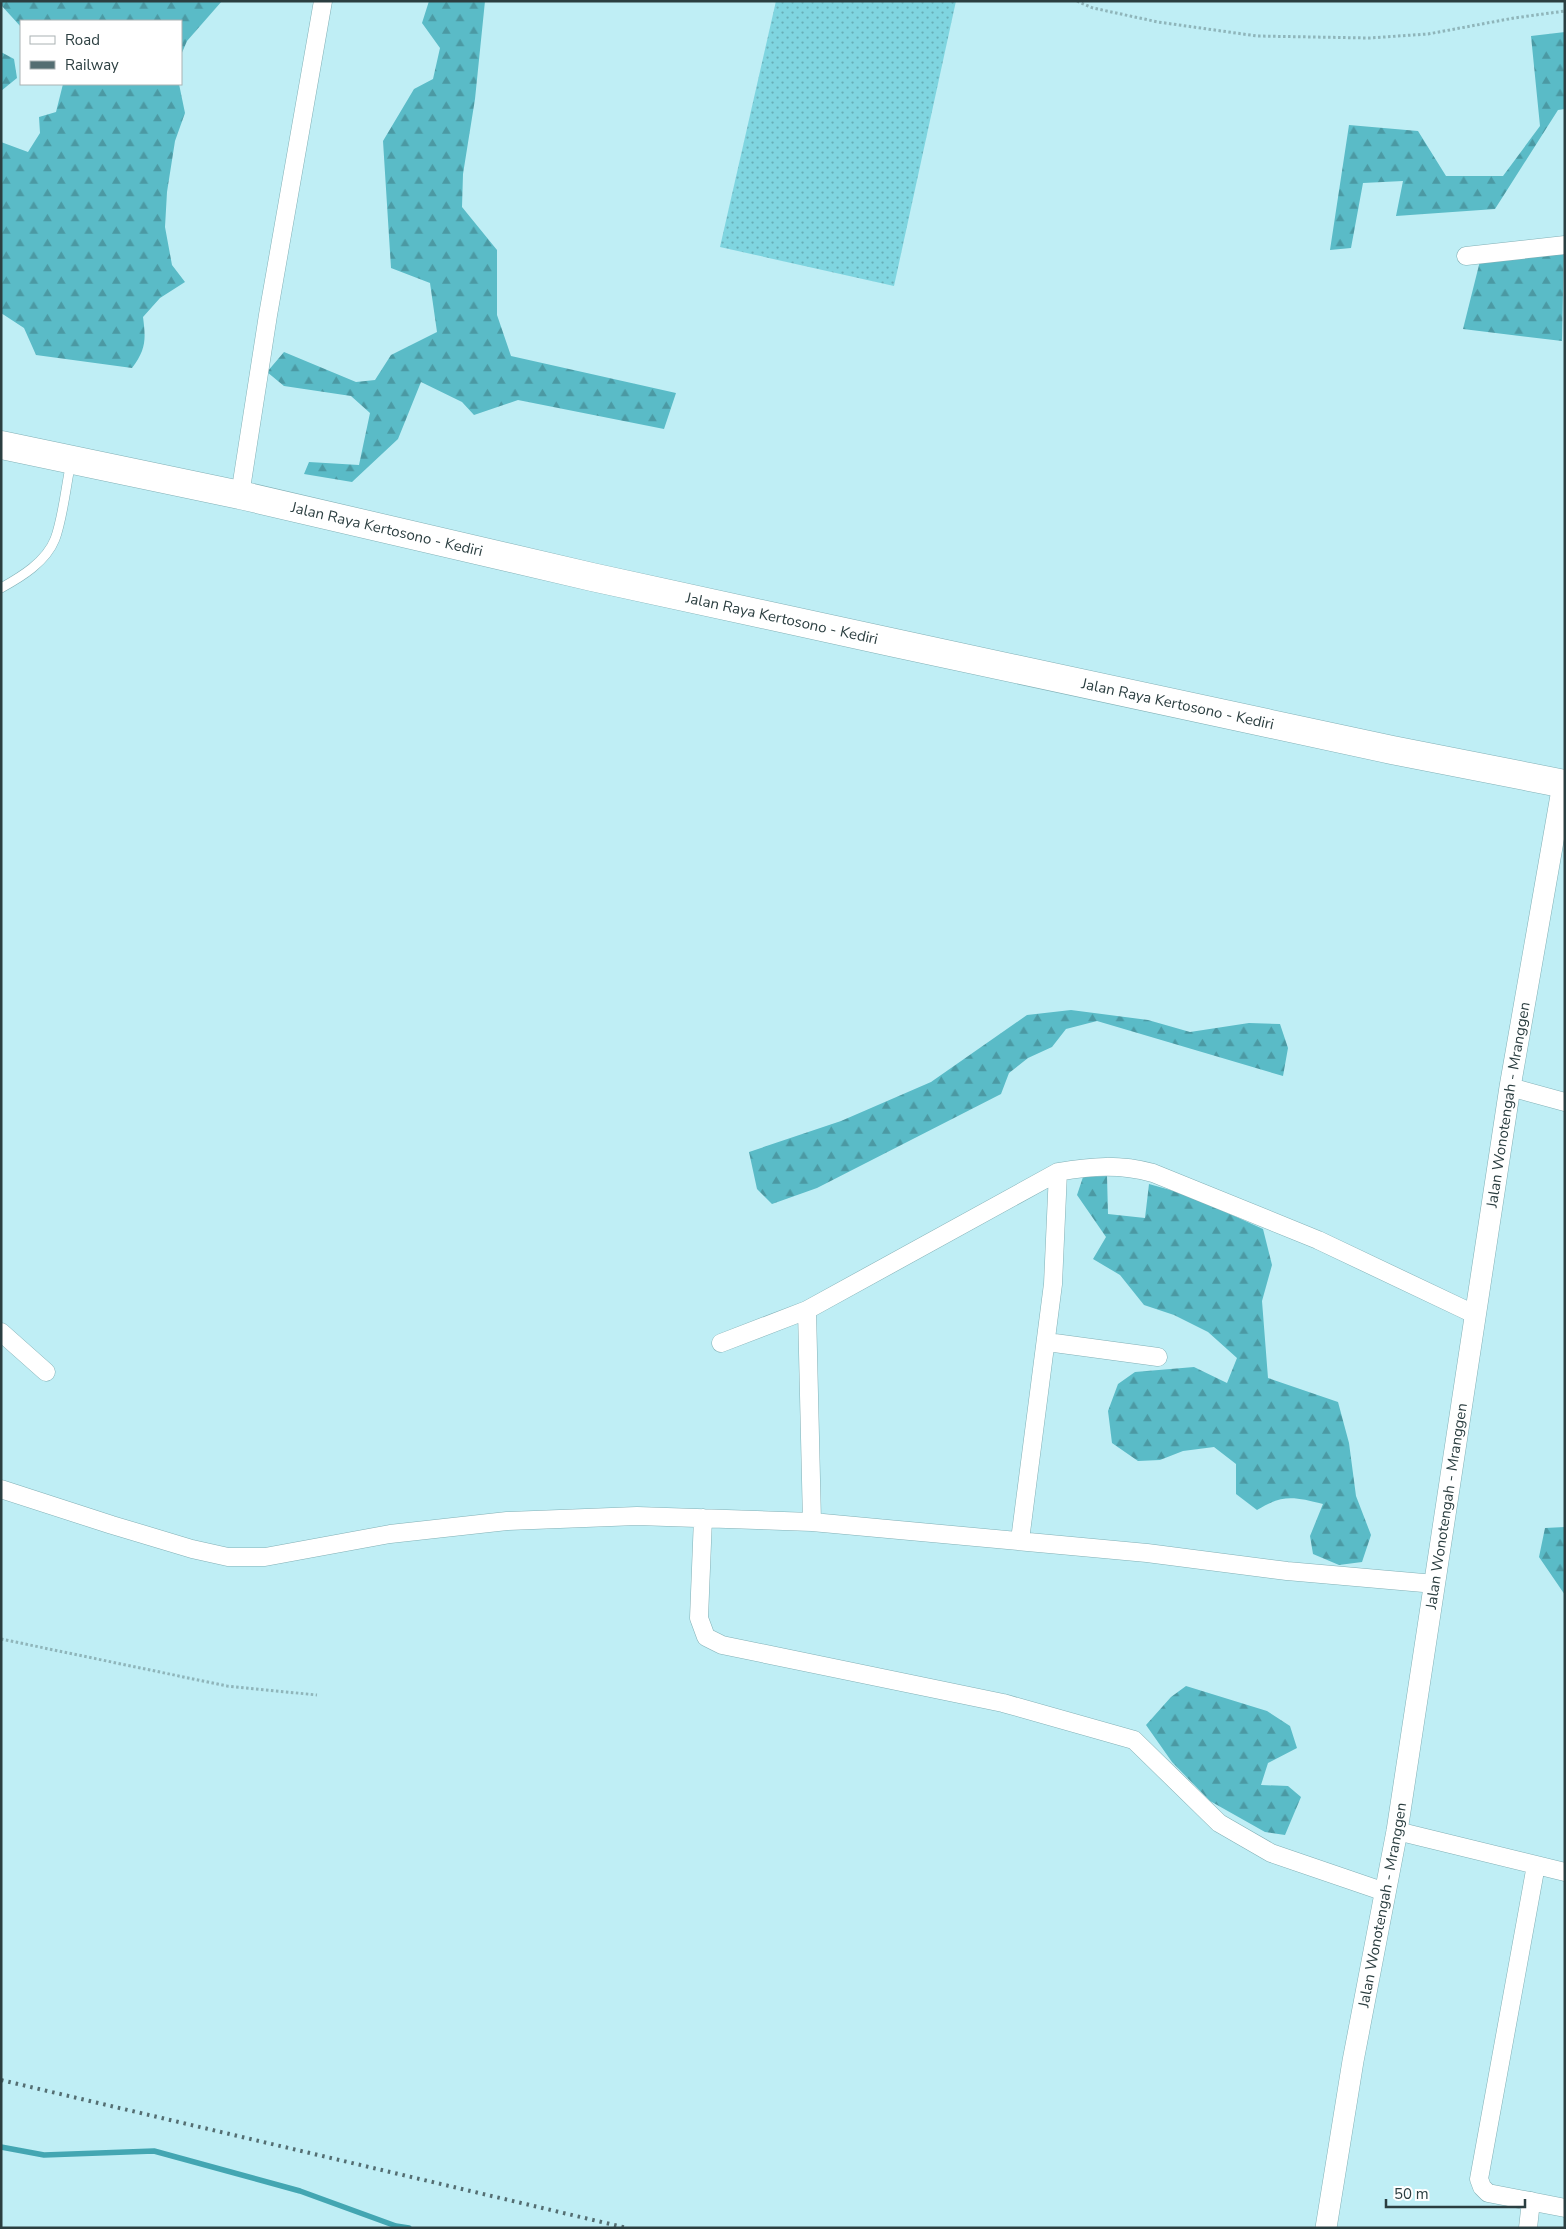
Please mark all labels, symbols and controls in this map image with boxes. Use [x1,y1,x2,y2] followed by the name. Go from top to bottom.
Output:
[20,20,182,85] legend
[65,30,100,50] text: Road
[65,55,119,75] text: Railway
[288,497,485,561] street label: Jalan Raya Kertosono - Kediri
[683,588,880,649] street label: Jalan Raya Kertosono - Kediri
[1079,673,1276,734] street label: Jalan Raya Kertosono - Kediri
[1482,1000,1535,1210] street label: Jalan Wonotengah - Mranggen
[1421,1402,1472,1611] street label: Jalan Wonotengah - Mranggen
[1353,1801,1411,2010] street label: Jalan Wonotengah - Mranggen
[1386,2176,1525,2208] scale bar
[1394,2184,1429,2204] text: 50 m

